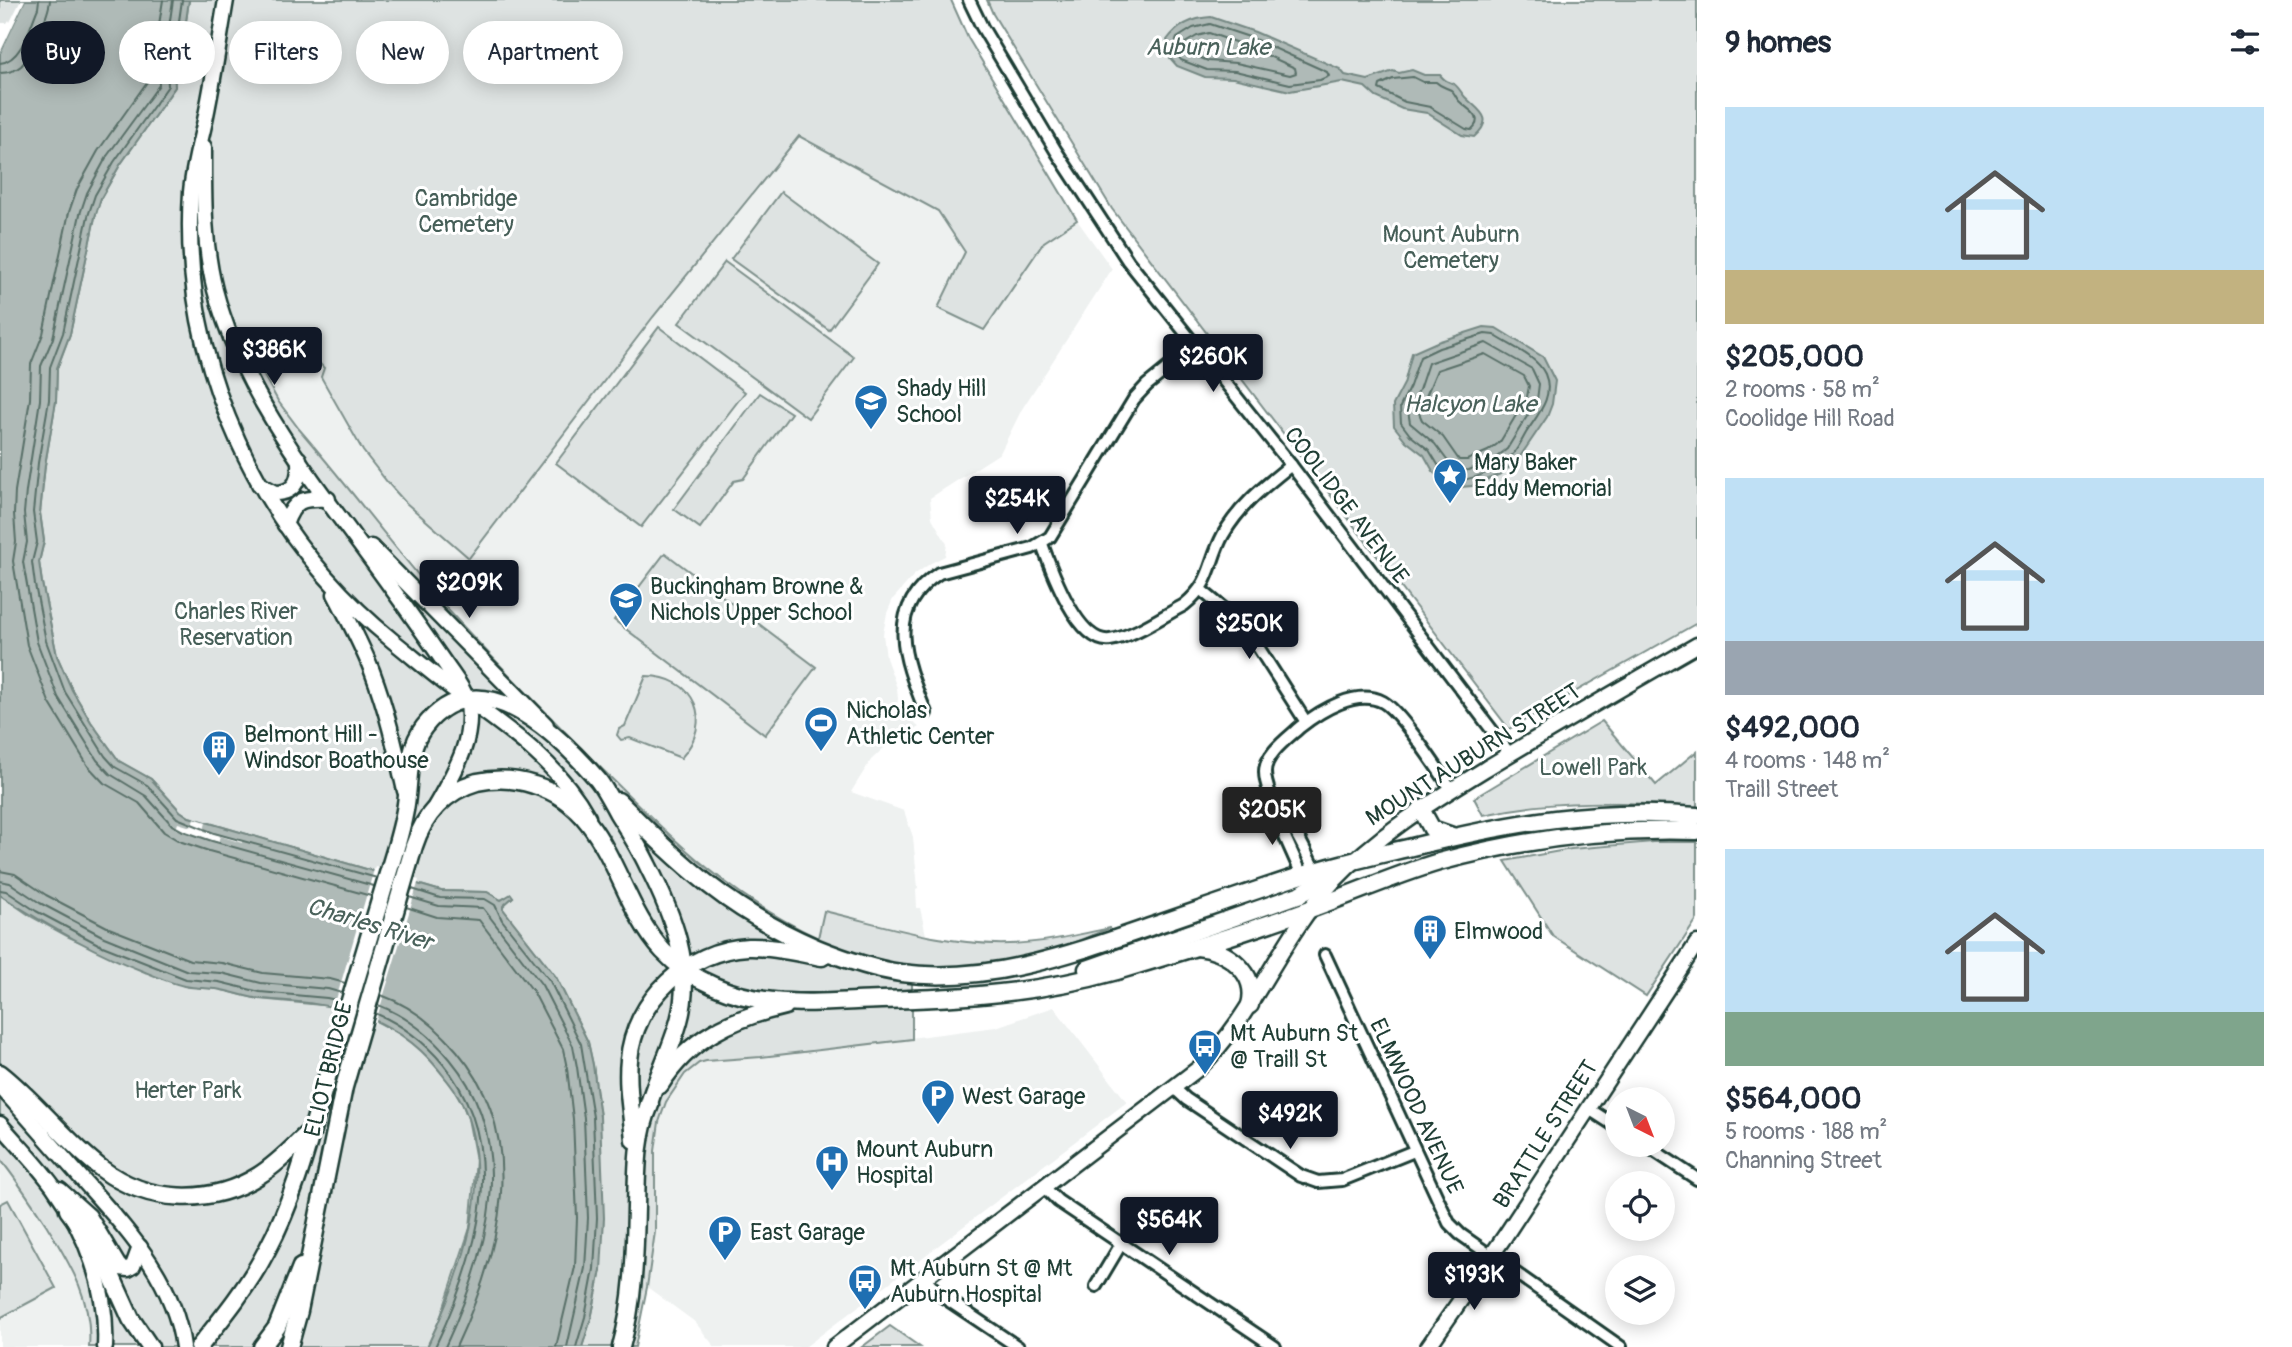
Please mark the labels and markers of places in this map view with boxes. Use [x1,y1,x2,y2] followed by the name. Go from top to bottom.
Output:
[225,328,323,387] pin: $386K
[1164,334,1262,394] pin: $260K
[896,374,987,429] place label: Shady Hill School
[852,382,890,431] school or university icon: Shady Hill School
[1474,448,1612,503] place label: Mary Baker Eddy Memorial
[1431,456,1469,505] place icon: Mary Baker Eddy Memorial
[968,476,1066,536] pin: $254K
[420,560,518,620] pin: $209K
[650,572,864,627] place label: Buckingham Browne & Nichols Upper School
[607,580,645,629] school or university icon: Buckingham Browne & Nichols Upper School
[1200,602,1298,661] pin: $250K
[846,696,995,751] place label: Nicholas Athletic Center
[802,704,840,753] sports icon: Nicholas Athletic Center
[244,720,429,775] place label: Belmont Hill - Windsor Boathouse
[200,728,238,777] building icon: Belmont Hill - Windsor Boathouse
[1223,788,1321,847] pin: $205K
[1411,912,1449,961] building icon: Elmwood
[1454,917,1543,946] place label: Elmwood
[1230,1019,1359,1074] place label: Mt Auburn St @ Traill St
[1186,1027,1224,1076] bus stop icon: Mt Auburn St @ Traill St
[919,1077,957,1126] parking icon: West Garage
[962,1082,1086,1111] place label: West Garage
[1241,1092,1339,1151] pin: $492K
[856,1135,993,1190] place label: Mount Auburn Hospital
[813,1143,851,1192] hospital icon: Mount Auburn Hospital
[1120,1198,1218,1257] pin: $564K
[706,1213,744,1262] parking icon: East Garage
[750,1218,866,1247] place label: East Garage
[1425,1252,1523,1312] pin: $193K
[890,1254,1073,1309] place label: Mt Auburn St @ Mt Auburn Hospital
[846,1262,884,1311] bus stop icon: Mt Auburn St @ Mt Auburn Hospital

